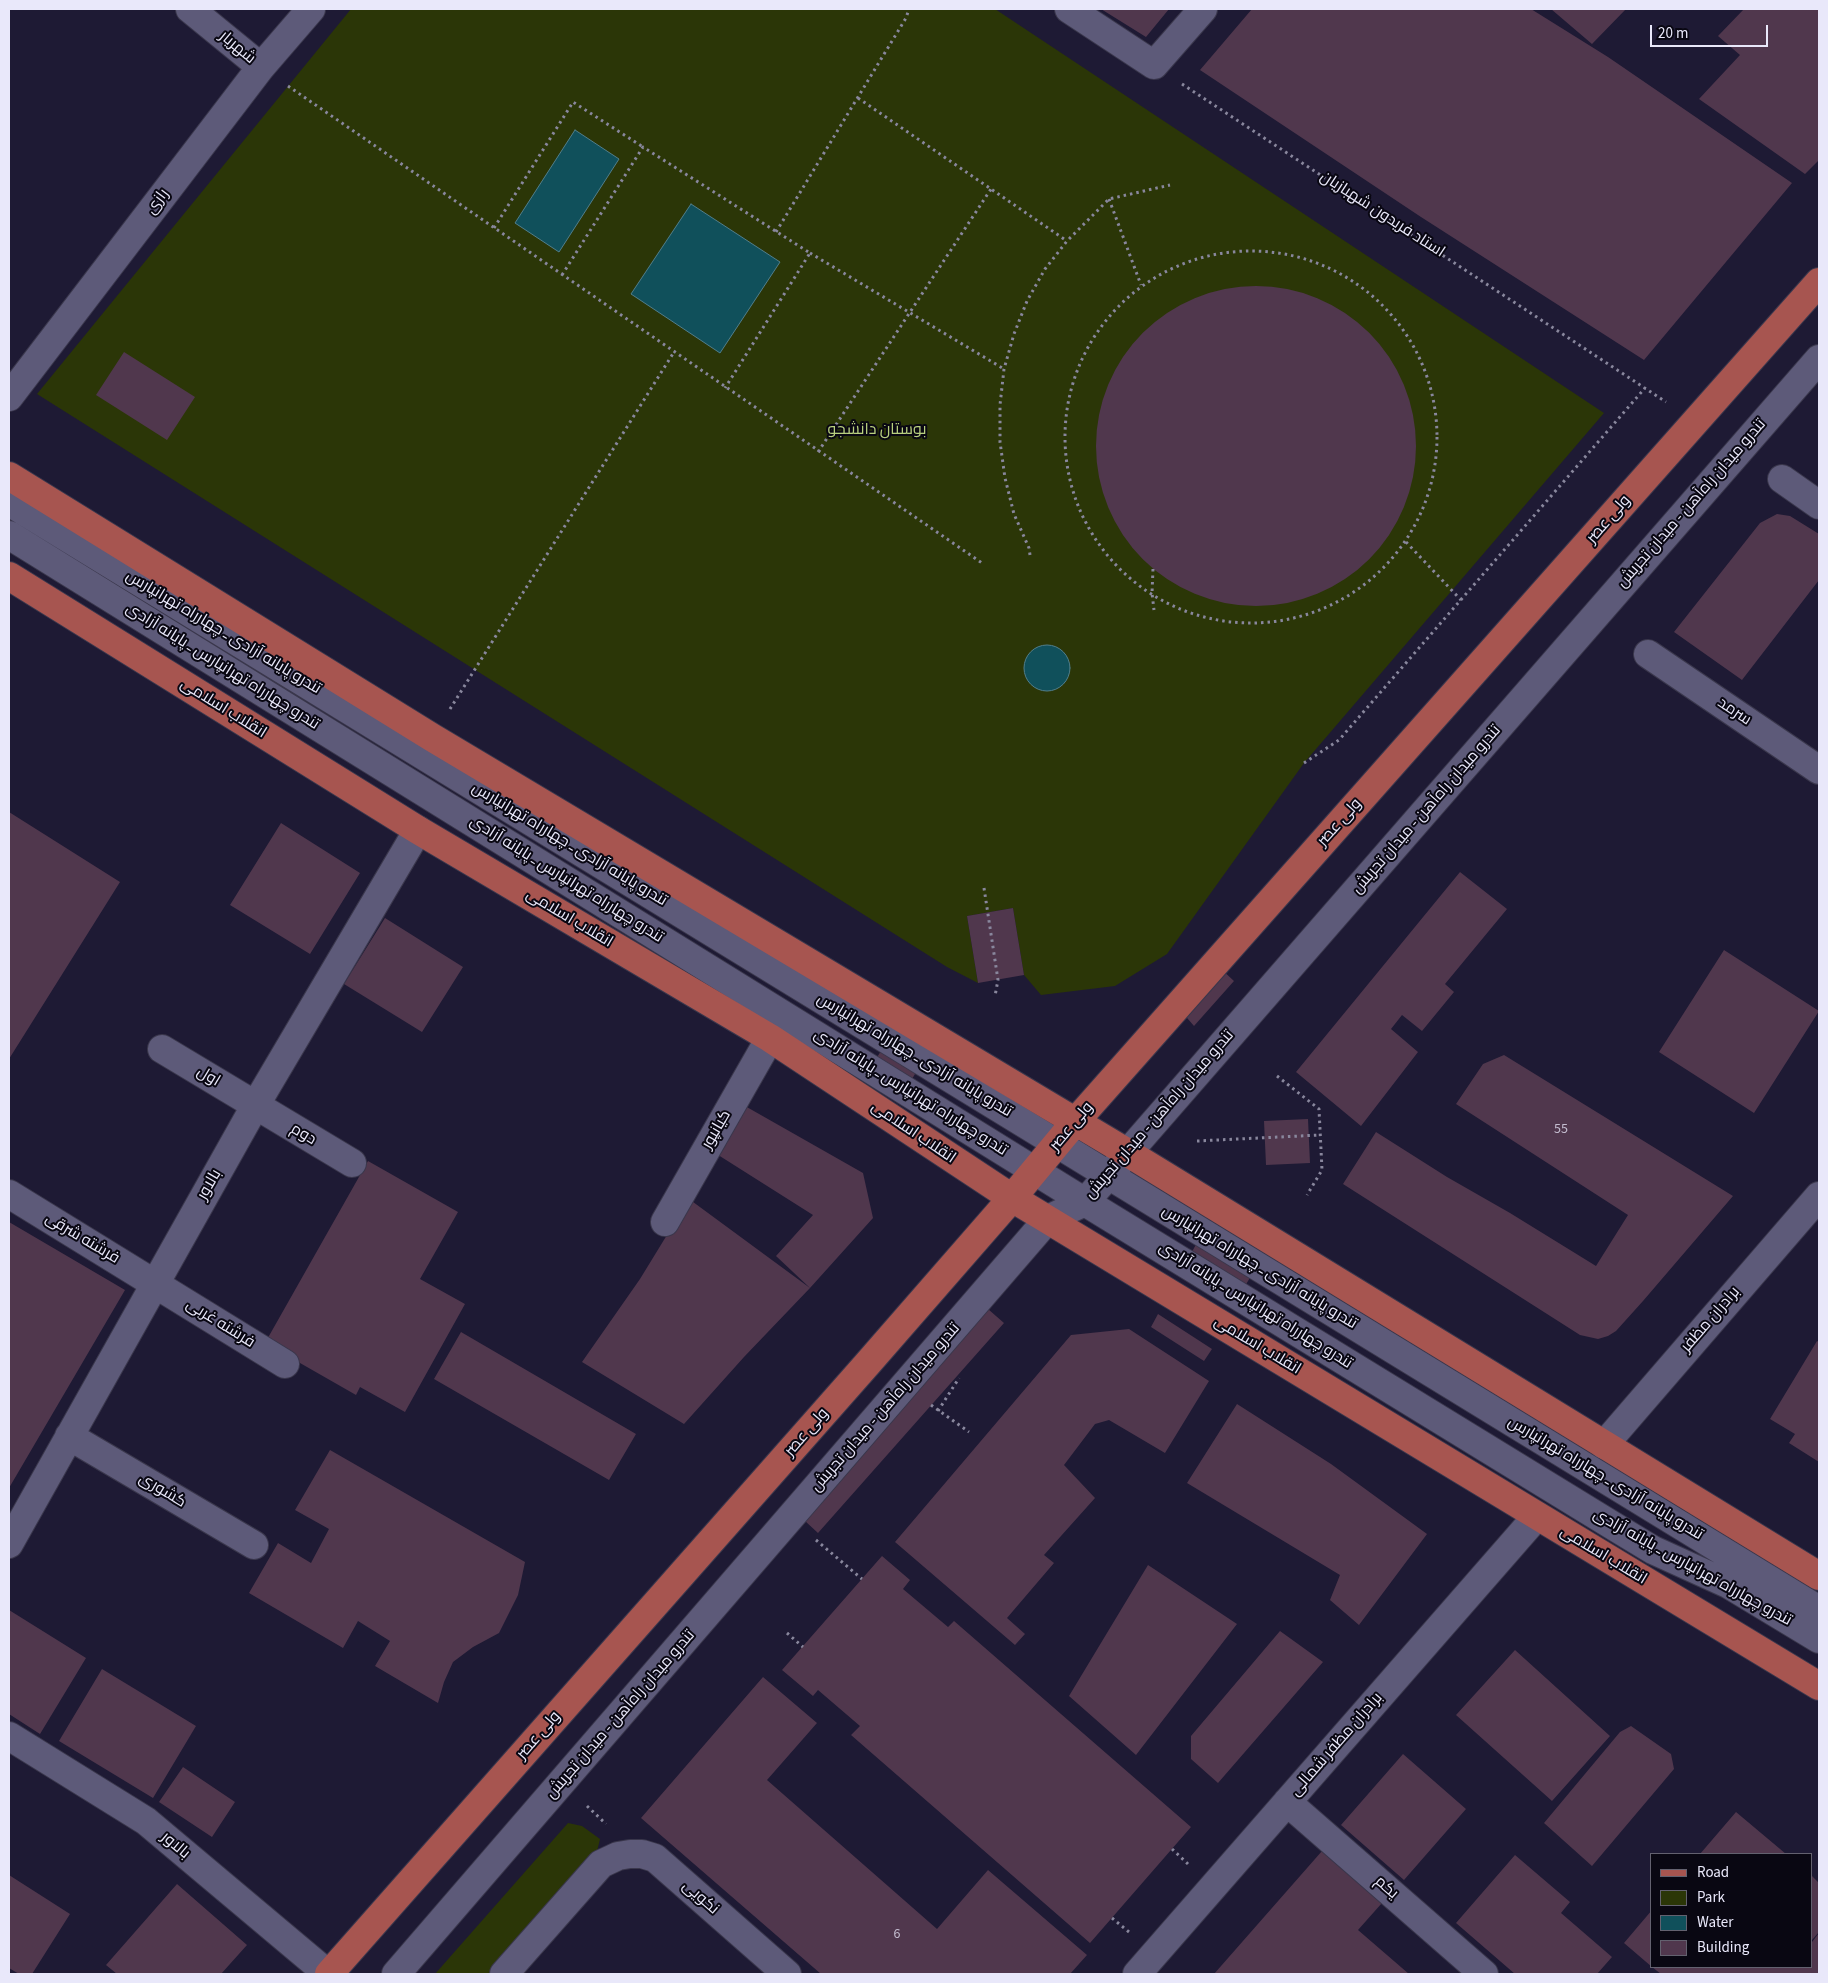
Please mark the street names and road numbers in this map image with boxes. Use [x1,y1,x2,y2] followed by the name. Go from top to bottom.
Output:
[215,27,259,69] street label: شهریار
[1316,167,1448,263] street label: استاد فریدون شهبازیان
[142,185,174,219] street label: رازی
[1613,416,1771,592] street label: تندرو میدان راه‌آهن - میدان تجریش
[1583,492,1635,548] street label: ولی عصر
[122,567,324,699] street label: تندرو پایانه آزادی ـ چهارراه تهرانپارس
[122,599,322,735] street label: تندرو چهارراه تهرانپارس ـ پایانه آزادی
[176,675,270,743] street label: انقلاب اسلامی
[1713,694,1755,730] street label: سرمد
[1348,722,1506,898] street label: تندرو میدان راه‌آهن - میدان تجریش
[468,779,670,911] street label: تندرو پایانه آزادی ـ چهارراه تهرانپارس
[1314,795,1366,851] street label: ولی عصر
[466,812,666,948] street label: تندرو چهارراه تهرانپارس ـ پایانه آزادی
[522,886,616,952] street label: انقلاب اسلامی
[813,990,1015,1122] street label: تندرو پایانه آزادی ـ چهارراه تهرانپارس
[810,1025,1010,1161] street label: تندرو چهارراه تهرانپارس ـ پایانه آزادی
[1081,1027,1239,1203] street label: تندرو میدان راه‌آهن - میدان تجریش
[193,1063,223,1091] street label: اول
[867,1098,959,1168] street label: انقلاب اسلامی
[1046,1099,1098,1155] street label: ولی عصر
[698,1107,736,1153] street label: کیانپور
[287,1120,319,1150] street label: دوم
[194,1166,226,1204] street label: بالاور
[1158,1202,1360,1334] street label: تندرو پایانه آزادی ـ چهارراه تهرانپارس
[41,1209,123,1269] street label: فرشته شرقی
[1155,1238,1355,1374] street label: تندرو چهارراه تهرانپارس ـ پایانه آزادی
[1677,1283,1745,1357] street label: برادران مظفر
[182,1295,258,1353] street label: فرشته غربی
[1210,1313,1304,1379] street label: انقلاب اسلامی
[807,1320,965,1496] street label: تندرو میدان راه‌آهن - میدان تجریش
[781,1405,833,1461] street label: ولی عصر
[1504,1413,1706,1545] street label: تندرو پایانه آزادی ـ چهارراه تهرانپارس
[135,1469,189,1513] street label: کشوری
[1589,1505,1795,1631] street label: تندرو چهارراه تهرانپارس ـ پایانه آزادی
[1556,1523,1650,1589] street label: انقلاب اسلامی
[542,1627,700,1803] street label: تندرو میدان راه‌آهن - میدان تجریش
[1287,1689,1387,1801] street label: برادران مظفر شمالی
[513,1708,565,1764] street label: ولی عصر
[156,1828,194,1864] street label: بالاور
[1370,1872,1402,1904] street label: یکم
[678,1877,722,1919] street label: نکویی

